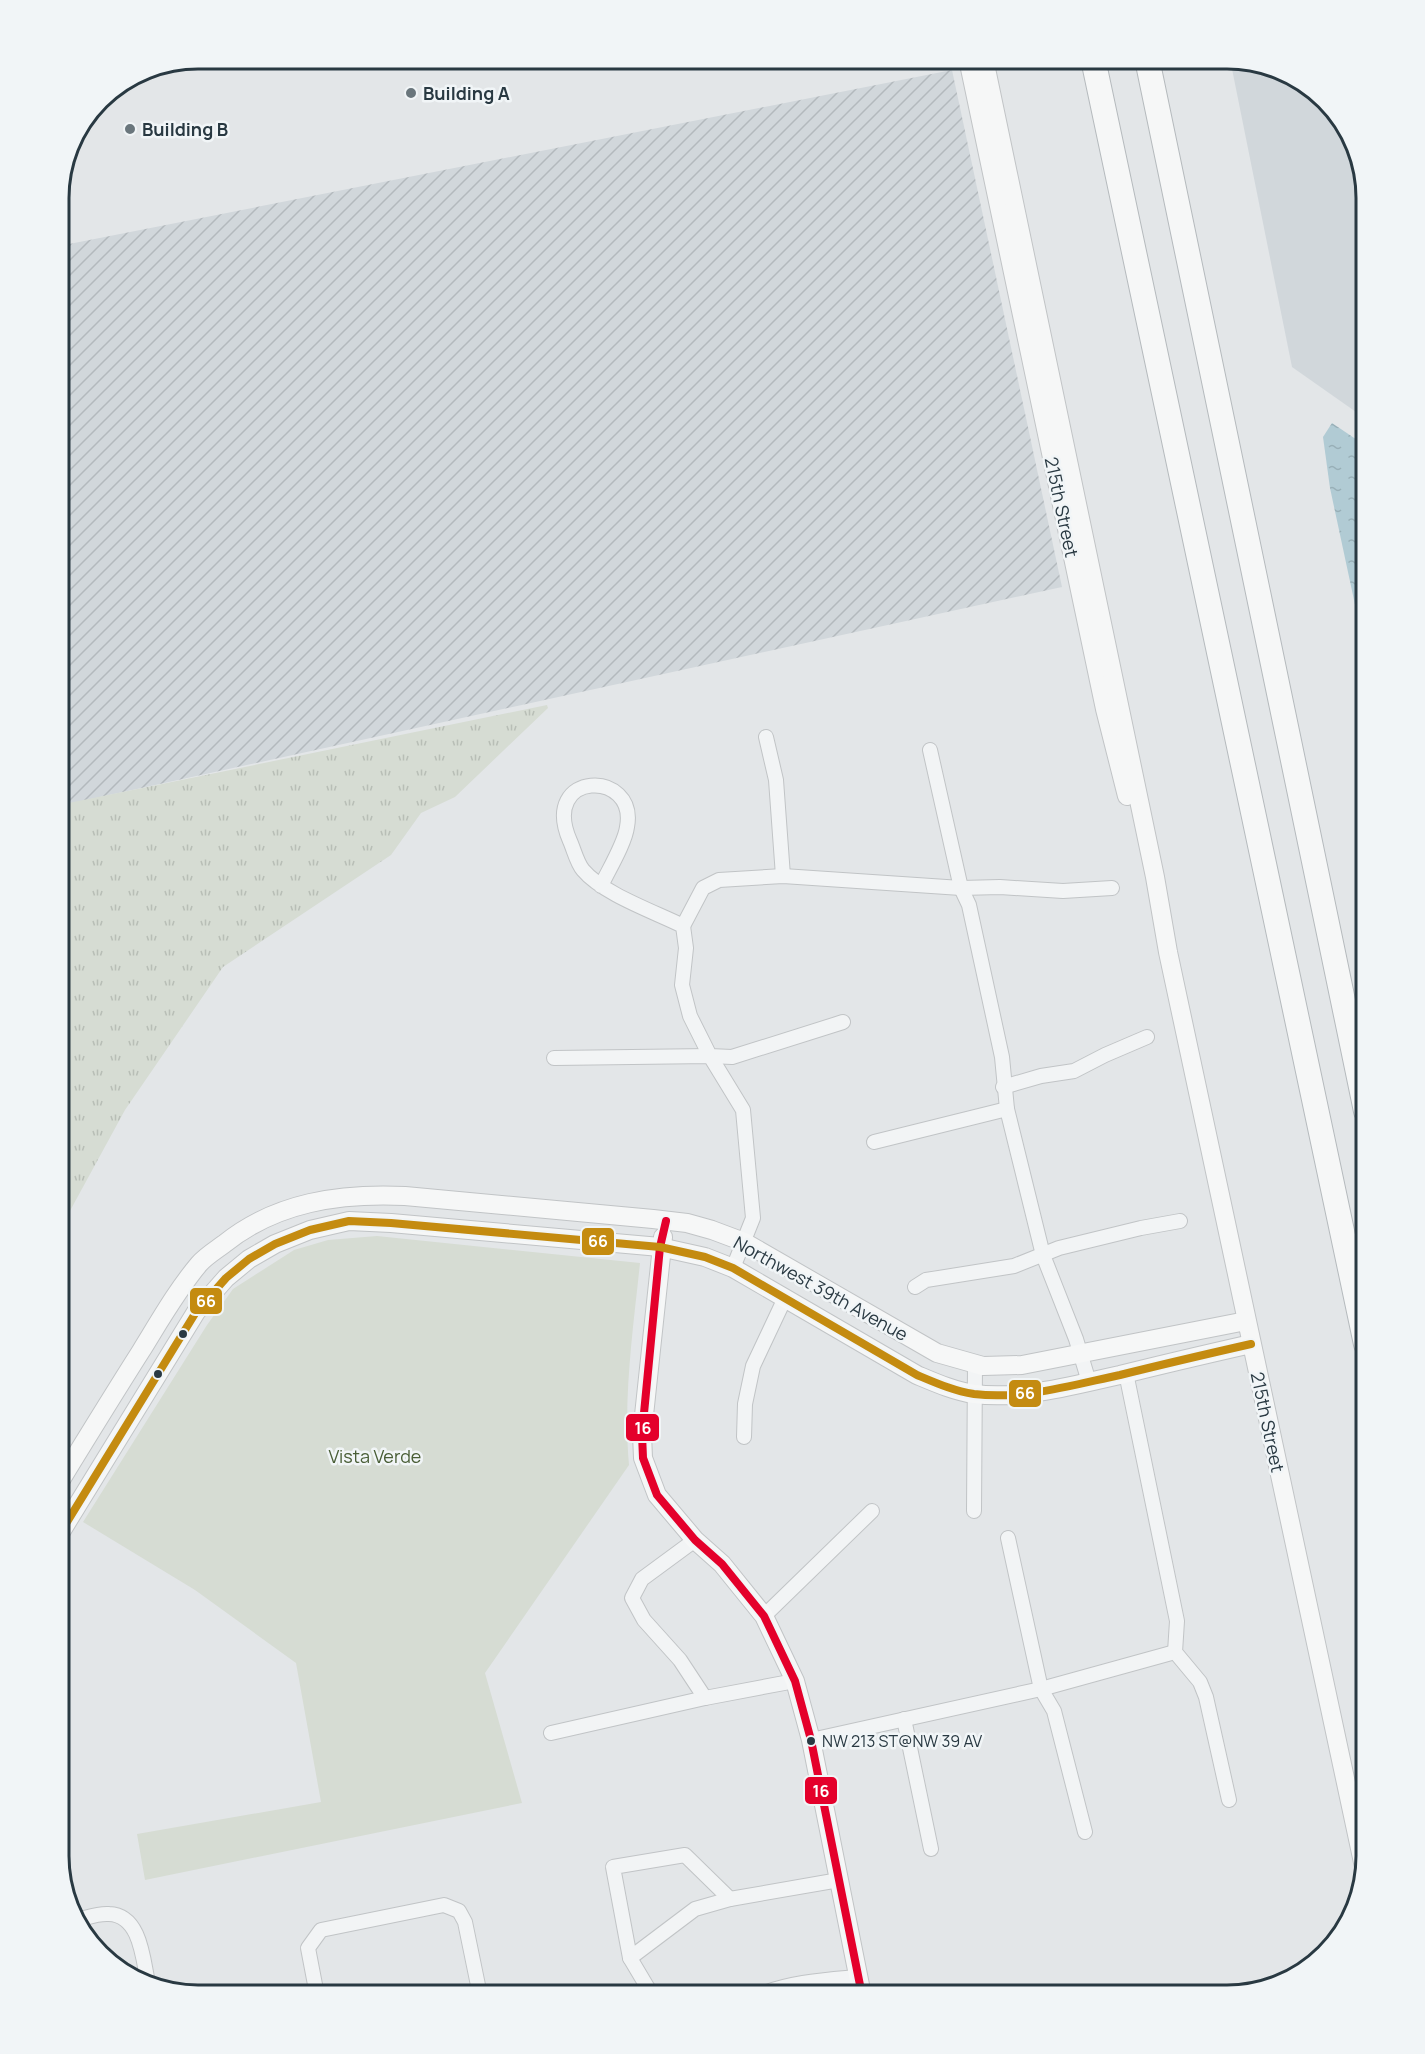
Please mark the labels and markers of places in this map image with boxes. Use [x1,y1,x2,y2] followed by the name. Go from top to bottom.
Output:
[423,81,510,105] place label: Building A
[404,86,418,100] marker: Building A
[142,117,228,141] place label: Building B
[123,122,137,136] marker: Building B
[177,1328,189,1340] unlabelled marker
[152,1368,164,1380] unlabelled marker
[822,1730,983,1752] place label: NW 213 ST@NW 39 AV
[805,1735,817,1747] marker: NW 213 ST@NW 39 AV

